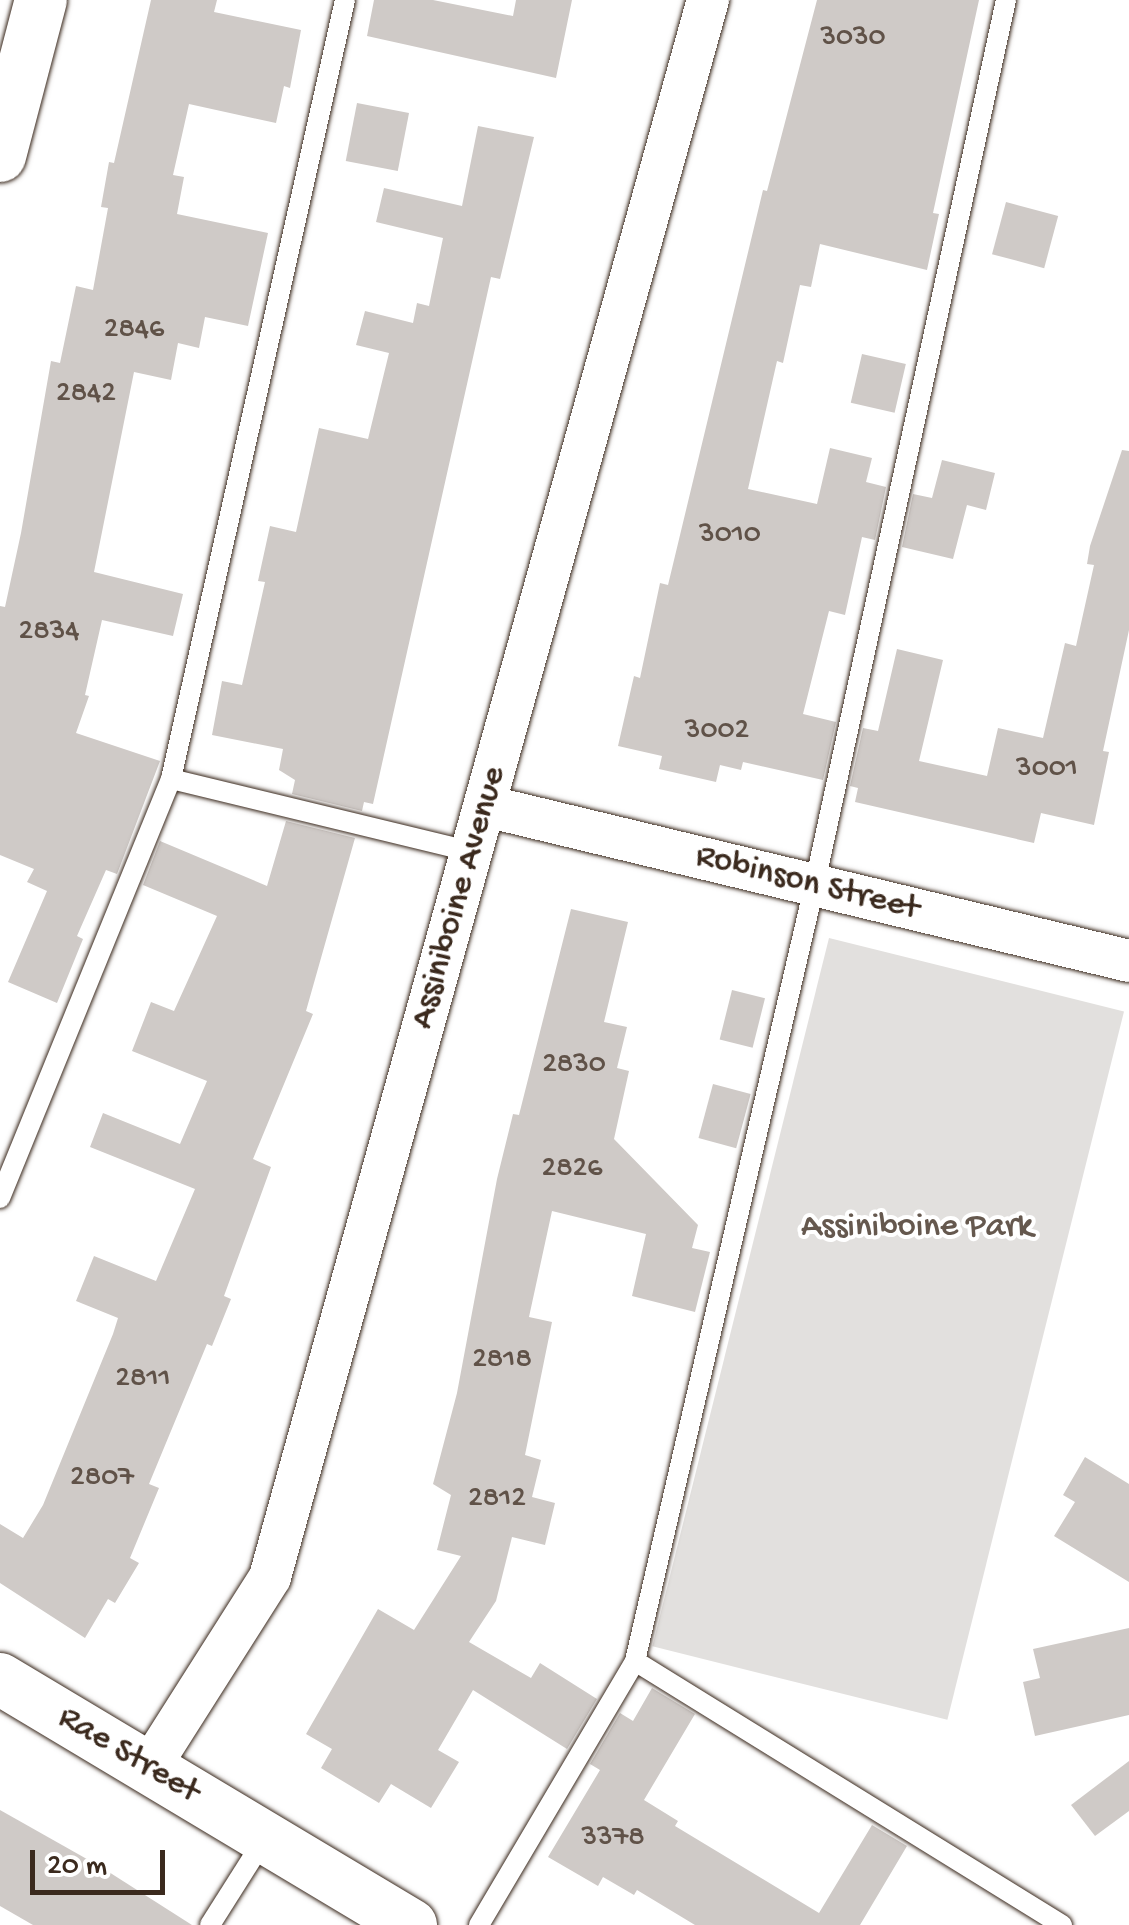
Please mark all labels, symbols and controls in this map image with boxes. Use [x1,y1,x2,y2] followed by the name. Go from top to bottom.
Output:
[820,21,886,57] house number: 3030
[104,313,164,349] house number: 2846
[56,377,116,413] house number: 2842
[699,518,761,554] house number: 3010
[19,615,79,651] house number: 2834
[685,714,749,750] house number: 3002
[1016,752,1078,788] house number: 3001
[403,762,517,1034] street label: Assiniboine Avenue
[691,836,923,932] street label: Robinson Street
[542,1048,606,1084] house number: 2830
[541,1152,603,1188] house number: 2826
[801,1207,1033,1249] park label: Assiniboine Park
[472,1343,532,1379] house number: 2818
[115,1362,171,1398] house number: 2811
[70,1461,134,1497] house number: 2807
[468,1482,526,1518] house number: 2812
[50,1697,206,1815] street label: Rae Street
[581,1821,645,1857] house number: 3378
[35,1830,170,1892] scale bar
[47,1850,107,1885] text: 20 m

